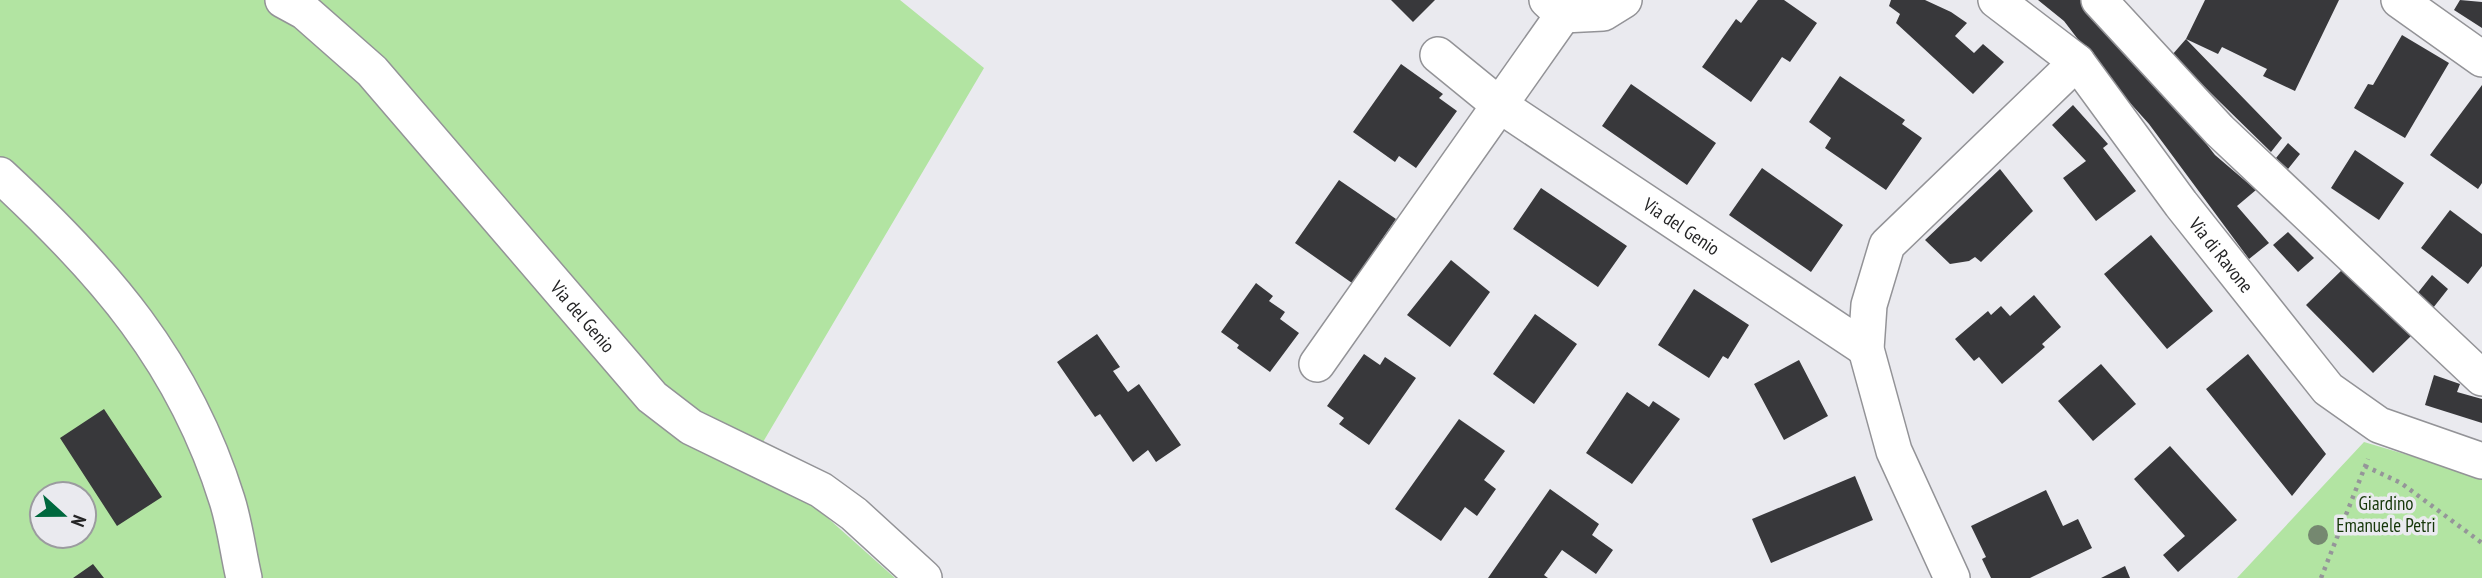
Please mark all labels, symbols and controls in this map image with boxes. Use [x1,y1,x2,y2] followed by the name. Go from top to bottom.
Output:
[1638,192,1724,260] street label: Via del Genio
[2184,212,2259,297] street label: Via di Ravone
[545,275,620,357] street label: Via del Genio
[28,480,98,550] north arrow
[2336,491,2436,537] park label: Giardino Emanuele Petri
[66,512,92,530] text: N

